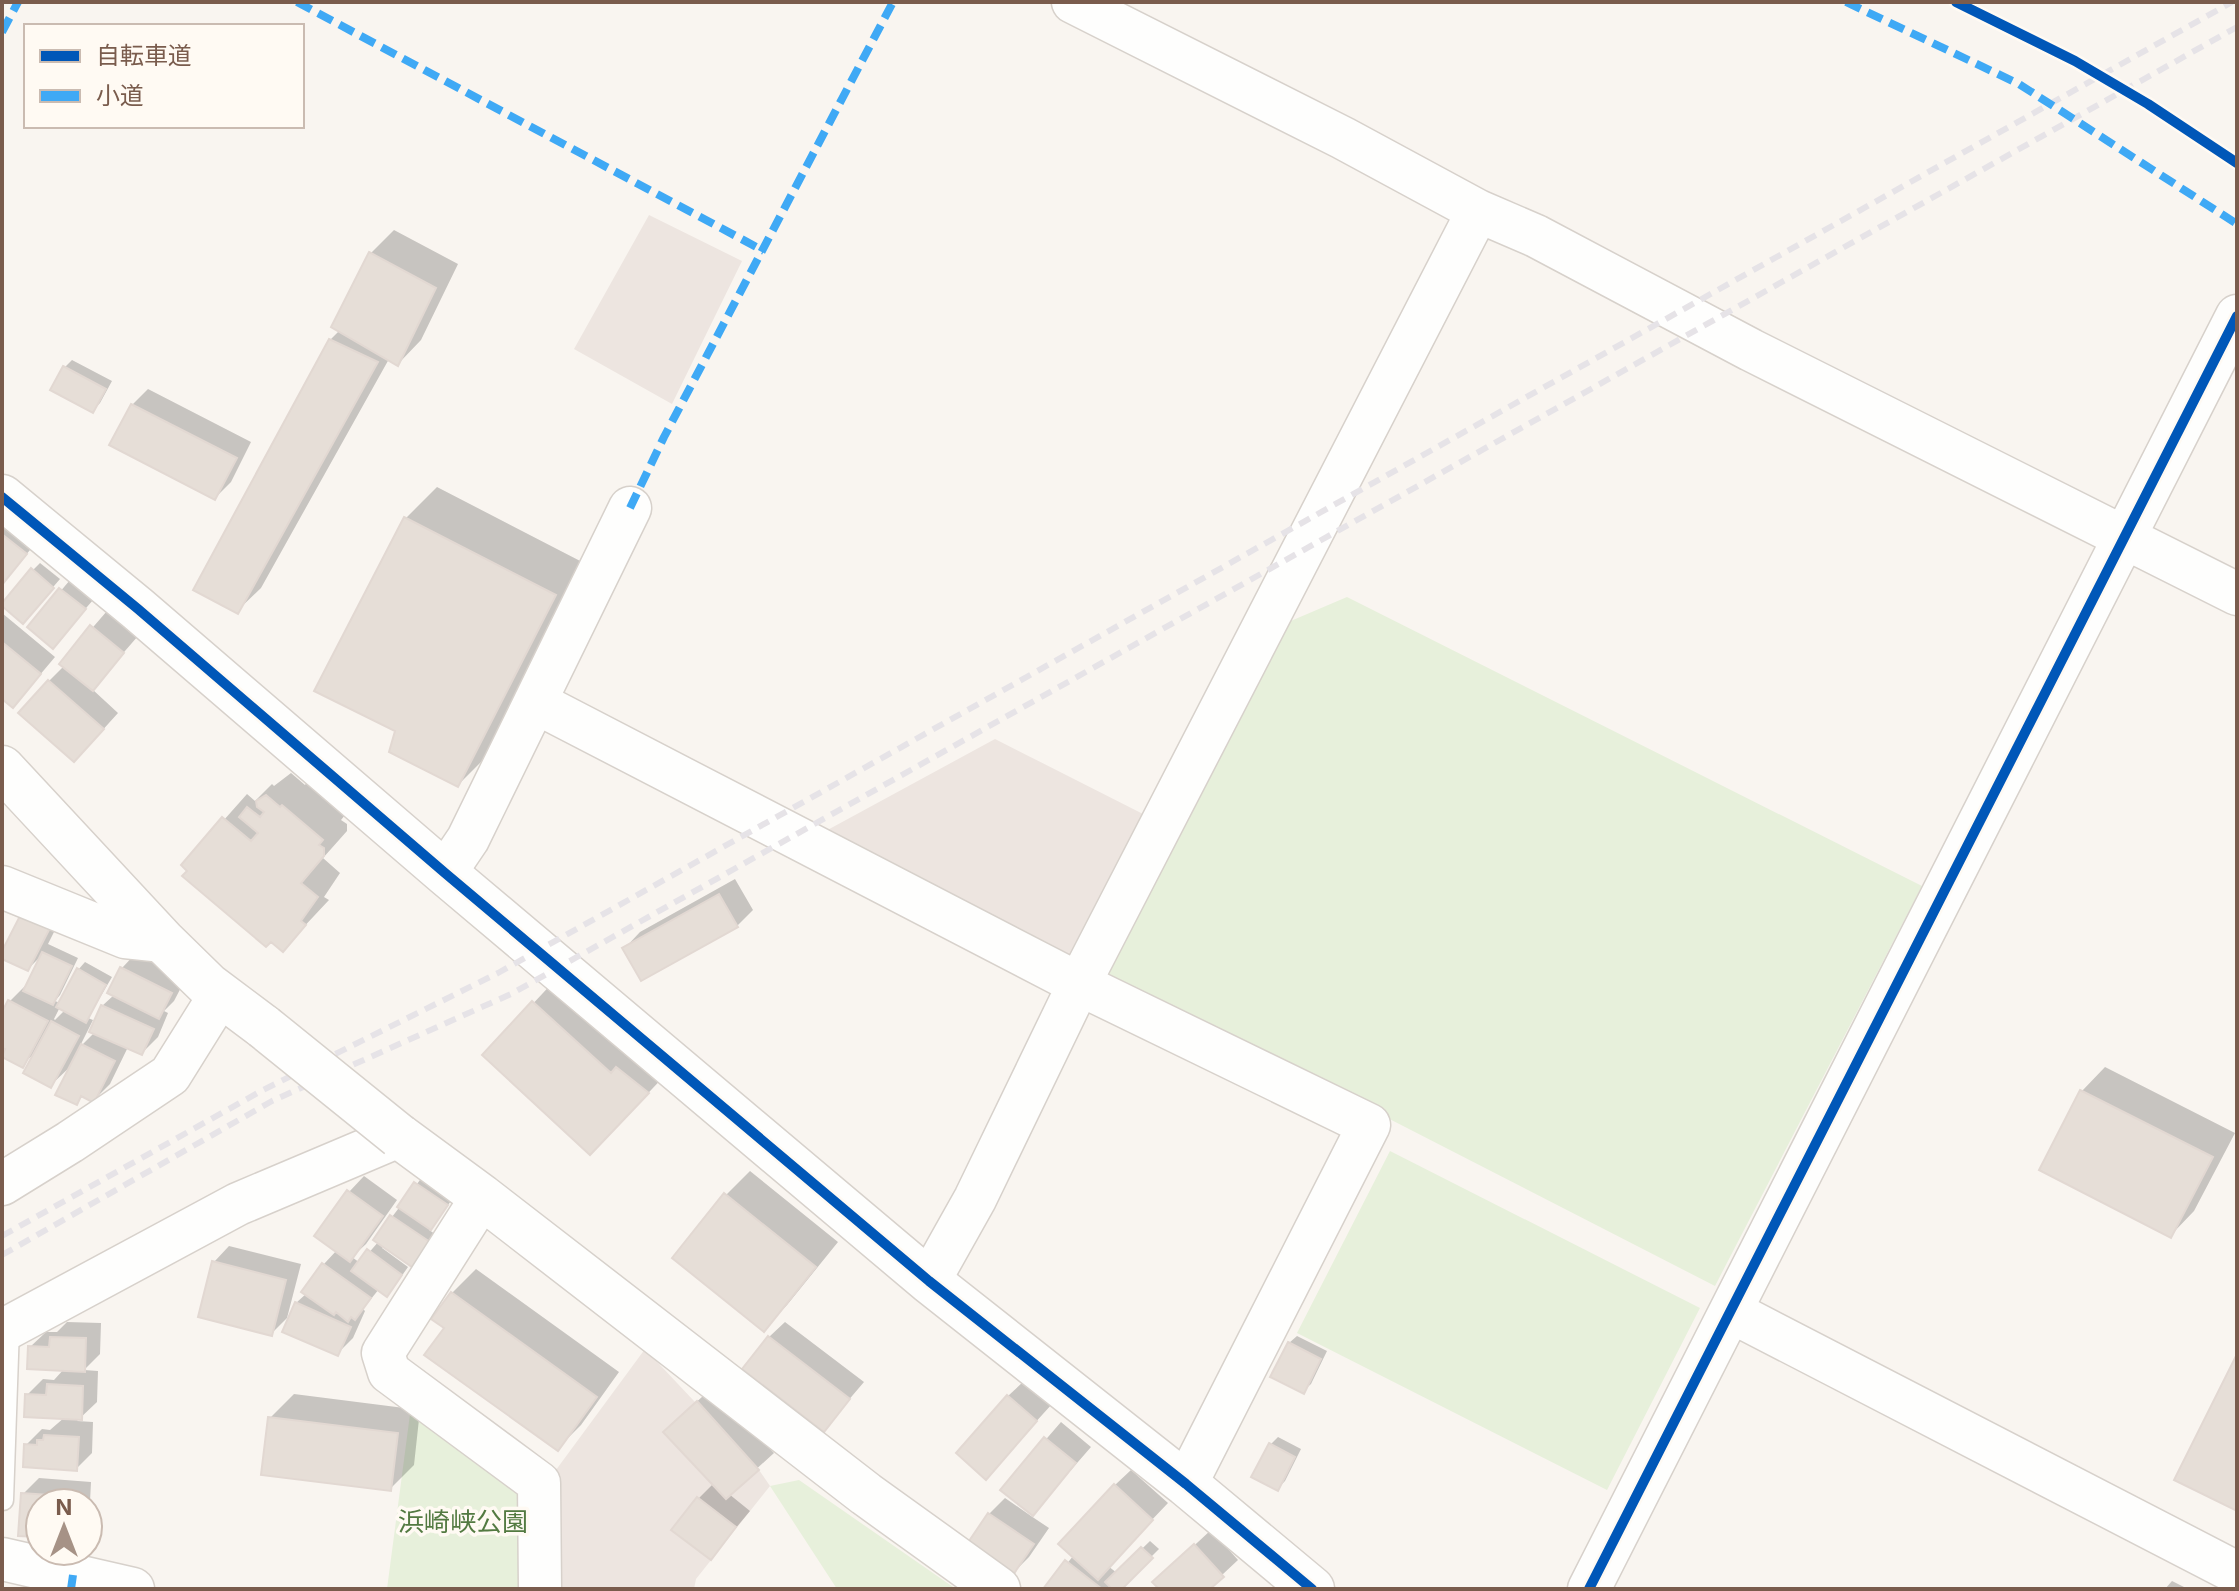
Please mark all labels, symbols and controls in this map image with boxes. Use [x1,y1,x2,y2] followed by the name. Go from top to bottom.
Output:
[24,24,304,128] legend
[96,41,192,70] text: 自転車道
[96,81,144,110] text: 小道
[24,1487,104,1567] north arrow
[56,1494,72,1520] text: N
[398,1506,528,1537] park label: 浜崎峡公園

